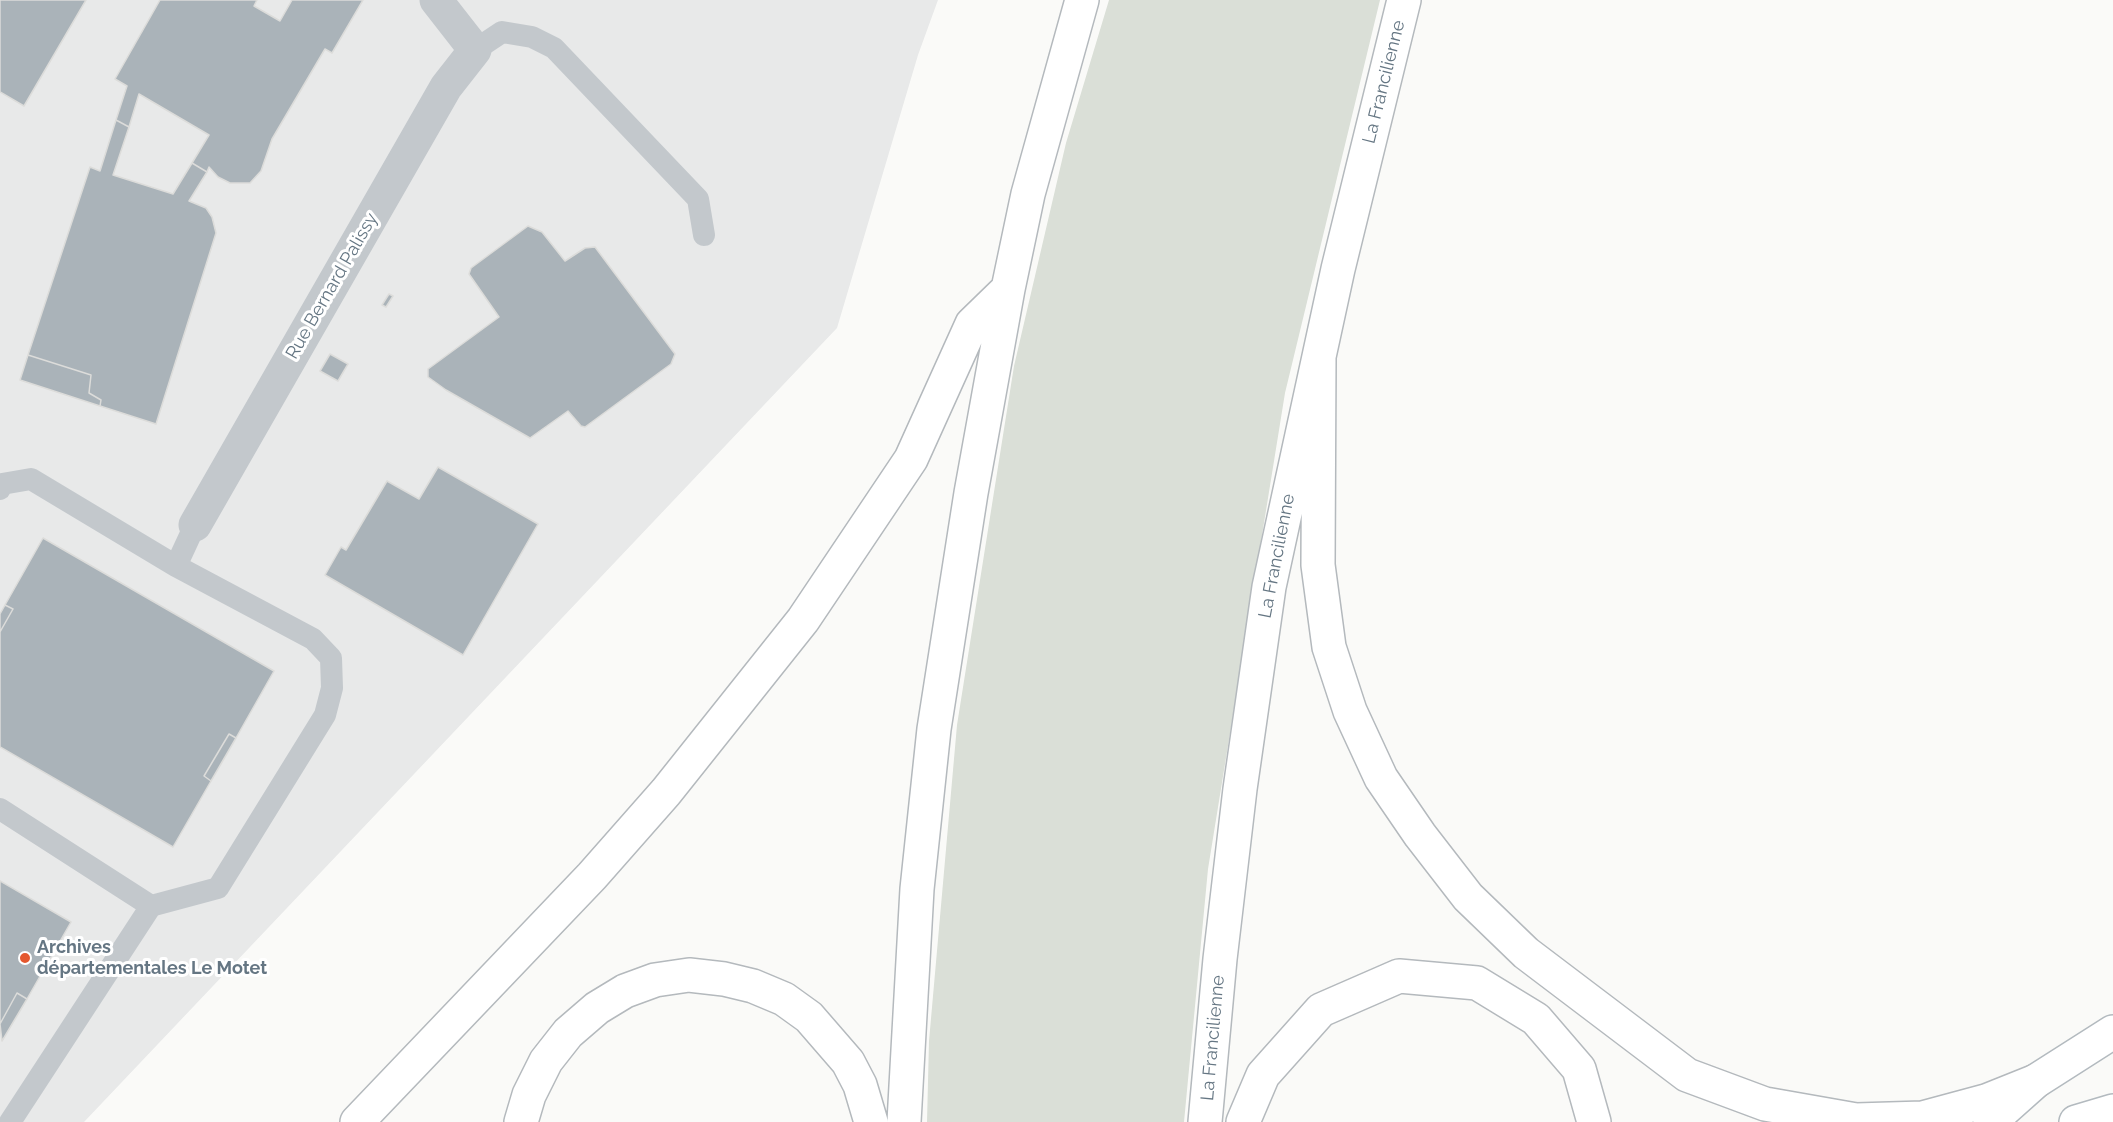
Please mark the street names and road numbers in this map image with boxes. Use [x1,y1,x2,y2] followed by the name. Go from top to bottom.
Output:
[1358,18,1410,146] street label: La Francilienne
[281,209,383,363] street label: Rue Bernard Palissy
[1254,492,1300,620] street label: La Francilienne
[1197,974,1229,1102] street label: La Francilienne

